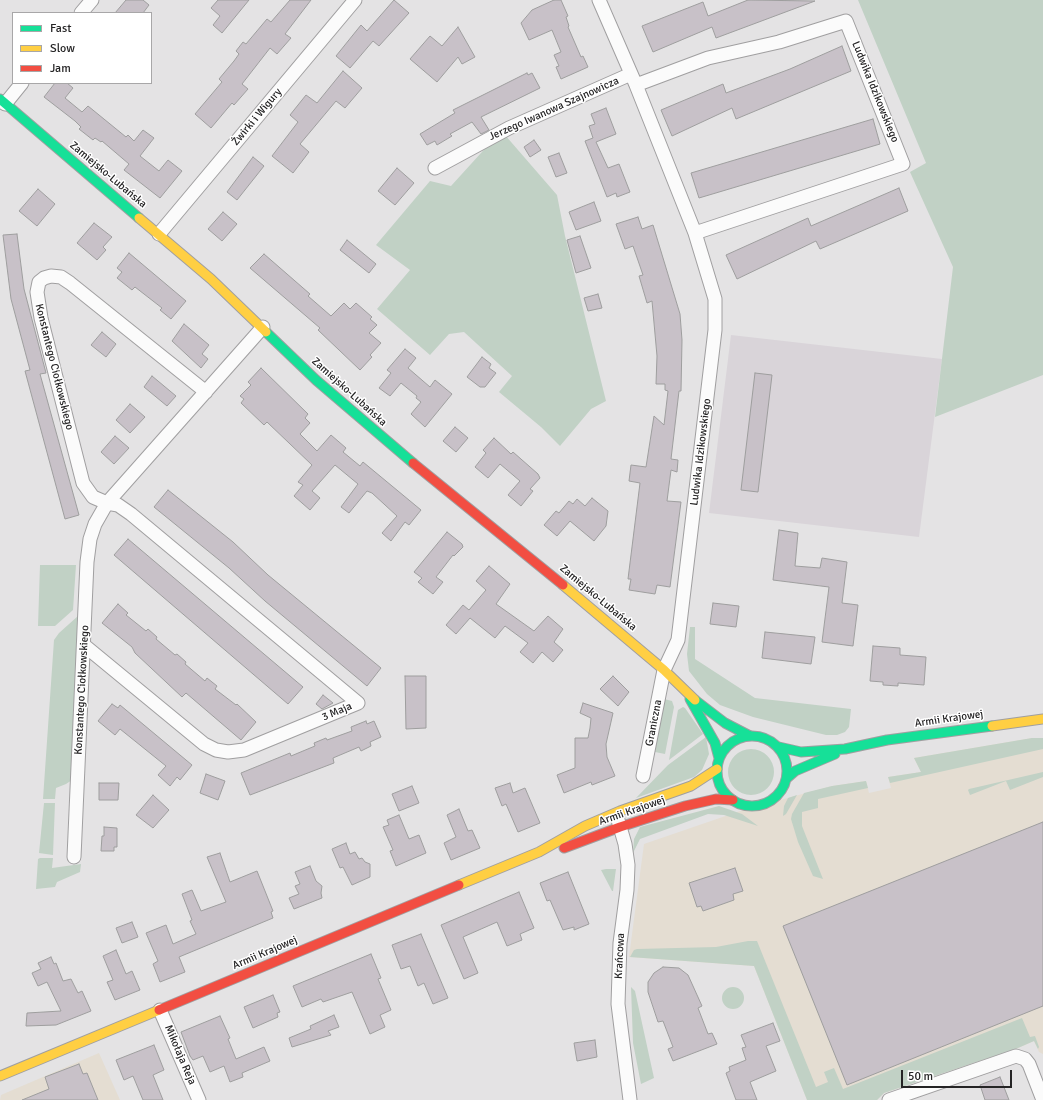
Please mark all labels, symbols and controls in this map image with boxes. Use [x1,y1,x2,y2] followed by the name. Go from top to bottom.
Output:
[12,12,152,84] legend
[50,21,71,36] text: Fast
[849,39,901,145] street label: Ludwika Idzikowskiego
[50,41,75,56] text: Slow
[50,61,71,76] text: Jam
[487,74,621,144] street label: Jerzego Iwanowa Szajnowicza
[229,86,285,148] street label: Żwirki i Wigury
[67,139,149,211] street label: Zamiejsko-Lubańska
[32,302,76,432] street label: Konstantego Ciołkowskiego
[309,355,389,429] street label: Zamiejsko-Lubańska
[688,398,714,506] street label: Ludwika Idzikowskiego
[557,562,639,634] street label: Zamiejsko-Lubańska
[72,625,92,755] street label: Konstantego Ciołkowskiego
[643,699,665,747] street label: Graniczna
[320,700,354,724] street label: 3 Maja
[914,708,984,730] street label: Armii Krajowej
[597,794,667,828] street label: Armii Krajowej
[231,933,299,973] street label: Armii Krajowej
[612,933,628,979] street label: Krańcowa
[161,1023,199,1087] street label: Mikołaja Reja
[903,1062,1014,1088] scale bar
[908,1069,933,1084] text: 50 m

